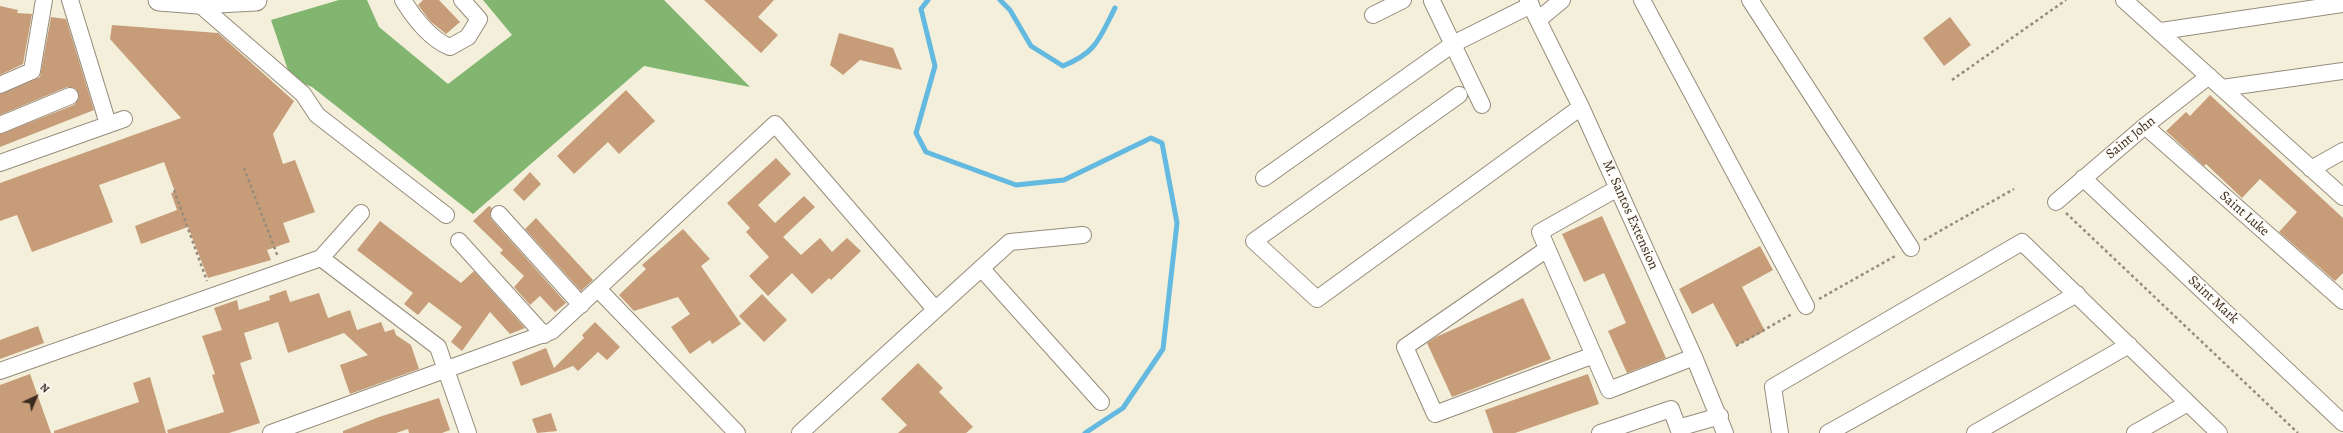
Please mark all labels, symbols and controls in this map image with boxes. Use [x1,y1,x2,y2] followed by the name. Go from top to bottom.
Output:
[2103,113,2159,163] street label: Saint John
[1598,158,1662,272] street label: M. Santos Extension
[2216,188,2272,240] street label: Saint Luke
[2184,272,2242,328] street label: Saint Mark
[16,377,56,417] north arrow
[37,380,53,396] text: N

